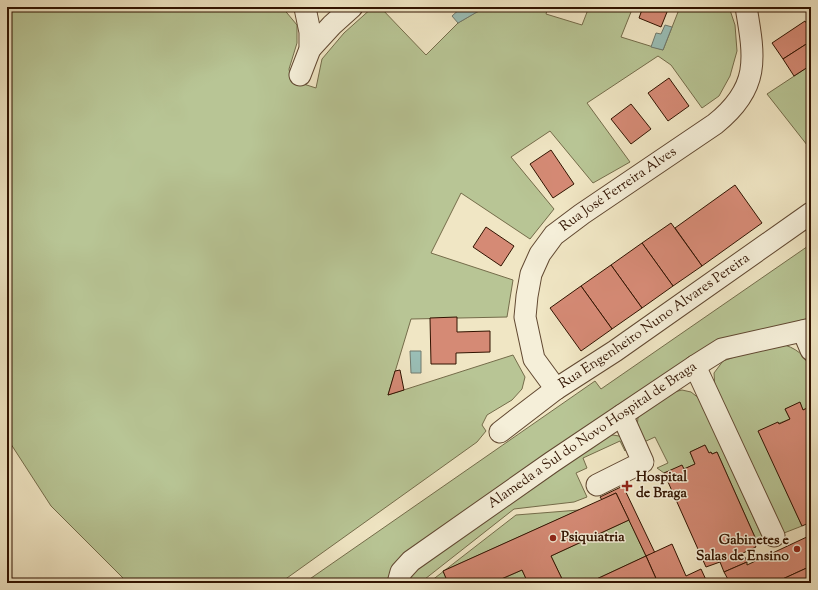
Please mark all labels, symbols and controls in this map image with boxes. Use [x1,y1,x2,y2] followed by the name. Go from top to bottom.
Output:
[556,143,681,237] street label: Rua José Ferreira Alves
[555,249,755,394] street label: Rua Engenheiro Nuno Alvares Pereira
[485,359,701,513] street label: Alameda a Sul do Novo Hospital de Braga
[636,470,687,502] place label: Hospital de Braga
[621,480,633,492] marker: Hospital de Braga
[561,528,625,548] place label: Psiquiatria
[696,531,789,567] place label: Gabinetes e Salas de Ensino
[548,533,558,543] marker: Psiquiatria
[792,544,802,554] marker: Gabinetes e Salas de Ensino

